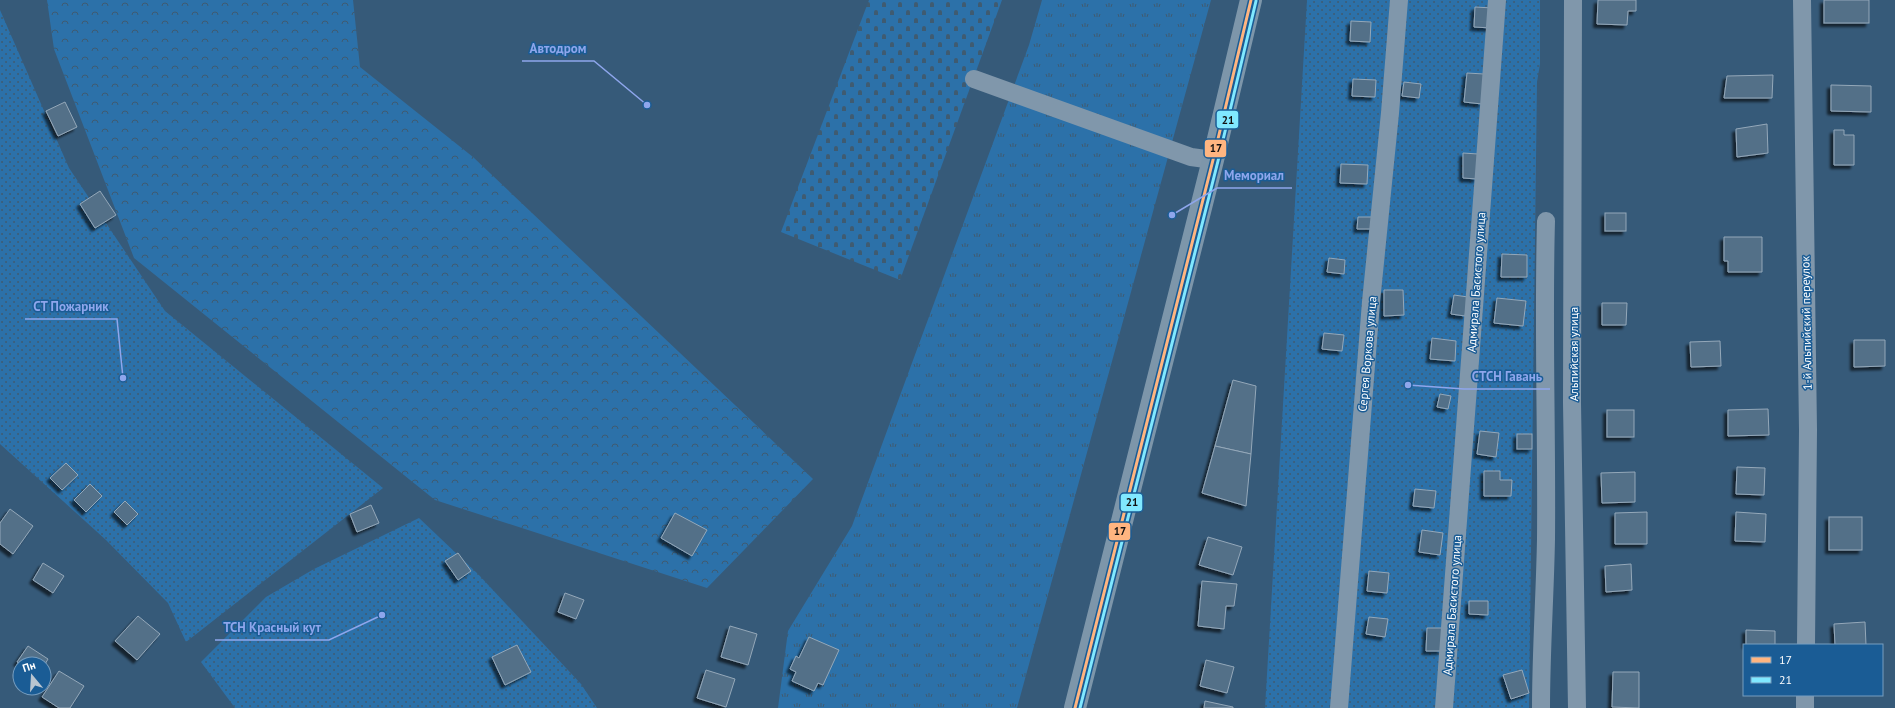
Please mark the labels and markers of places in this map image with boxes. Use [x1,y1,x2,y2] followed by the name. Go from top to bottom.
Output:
[522,36,594,61] callout: Автодром
[1217,163,1292,188] callout: Мемориал
[25,294,117,319] callout: СТ Пожарник
[1464,364,1550,389] callout: СТСН Гавань
[215,615,329,640] callout: ТСН Красный кут

